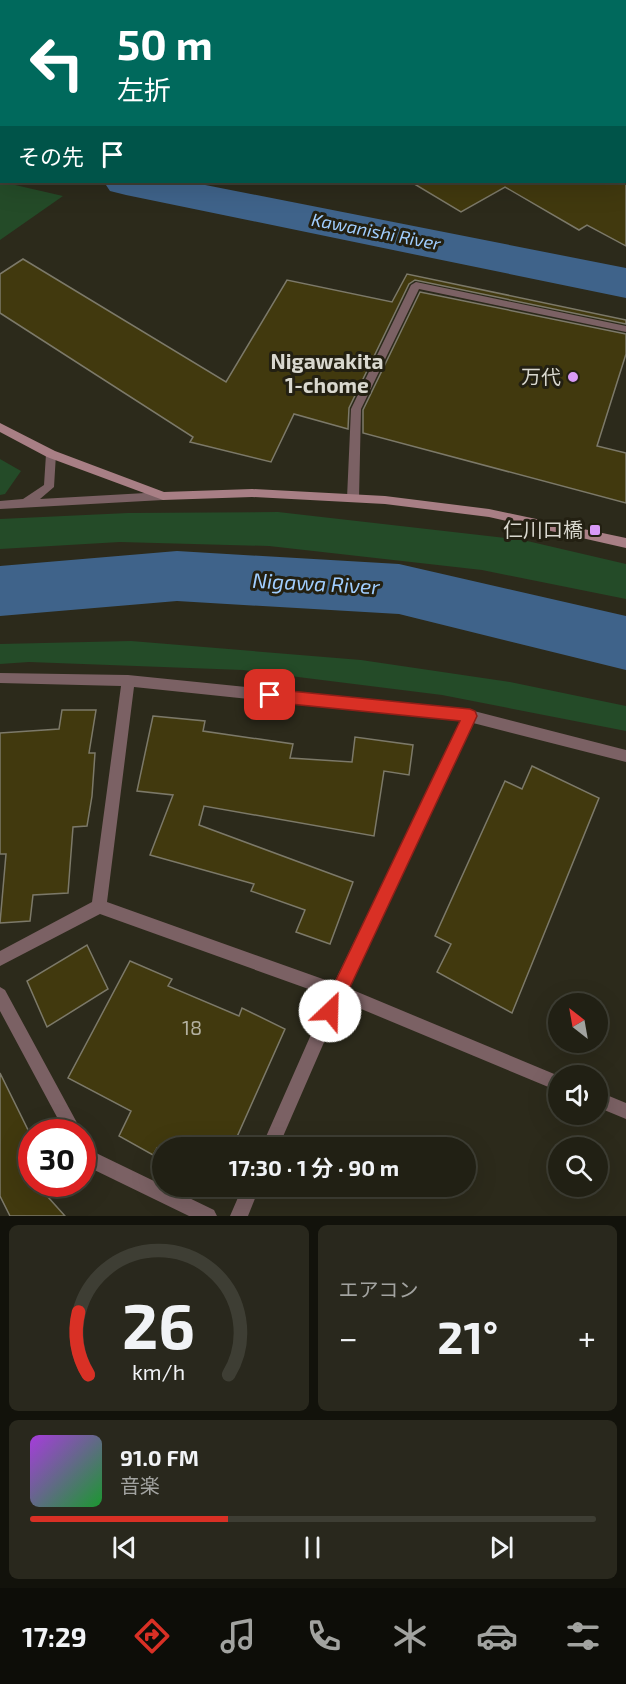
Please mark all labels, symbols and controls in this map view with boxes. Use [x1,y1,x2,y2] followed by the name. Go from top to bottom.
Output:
[117,18,213,68] text: 50 m
[18,24,96,102] icon: left
[117,73,171,105] text: 左折
[96,138,129,171] icon: arrive
[18,143,84,169] text: その先
[310,208,443,254] water label: Kawanishi River
[271,348,383,397] district label: Nigawakita 1-chome
[521,364,561,388] place label: 万代
[566,370,580,384] marker: 万代
[503,517,583,541] place label: 仁川口橋
[588,523,602,537] marker: 仁川口橋
[252,567,381,598] water label: Nigawa River
[244,669,295,720] pin
[253,678,286,711] icon: arrive
[298,979,362,1043] position arrow
[548,993,608,1053] north arrow
[548,993,608,1197] map controls
[182,1015,202,1039] house number: 18
[548,1065,608,1125] button: sound
[18,1119,96,1197] speed limit sign: 30
[548,1137,608,1197] button: search
[229,1154,399,1180] text: 17:30 · 1 分 · 90 m
[339,1277,419,1301] text: エアコン
[122,1287,195,1362] text: 26
[437,1309,498,1363] text: 21°
[339,1317,358,1357] text: −
[578,1317,596,1357] text: +
[132,1359,185,1384] text: km/h
[120,1444,199,1470] text: 91.0 FM
[120,1473,160,1497] text: 音楽
[108,1531,141,1564] icon: previous
[296,1531,329,1564] icon: pause
[485,1531,518,1564] icon: next
[131,1615,173,1657] icon: directions
[217,1615,259,1657] icon: music
[303,1615,345,1657] icon: phone
[389,1615,431,1657] icon: climate
[476,1615,518,1657] icon: car
[562,1615,604,1657] icon: filters
[22,1620,87,1652] text: 17:29

